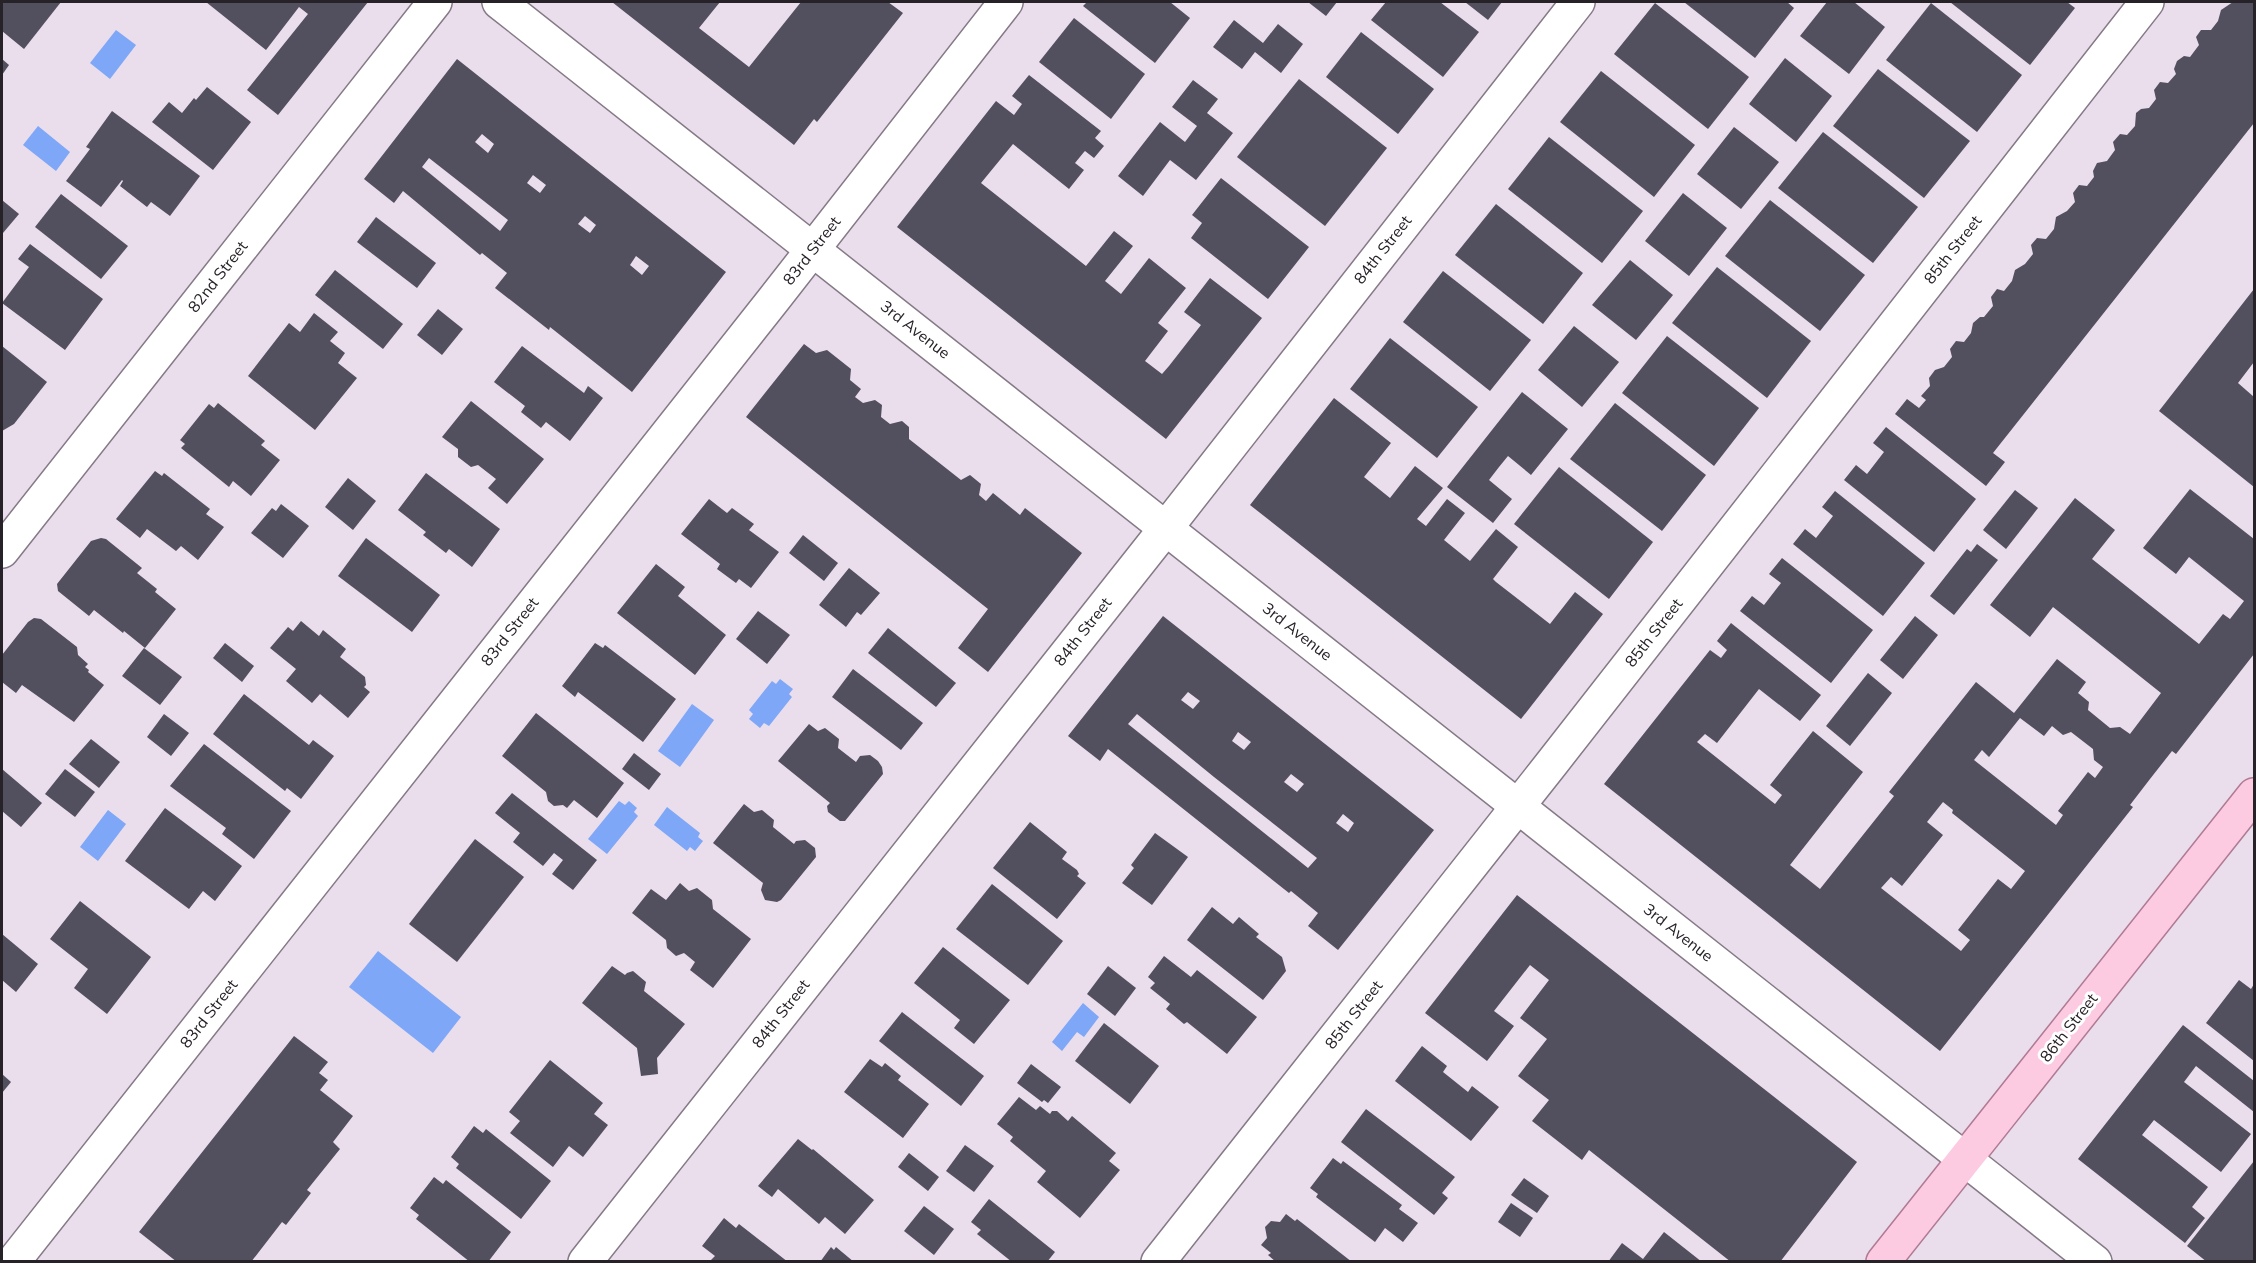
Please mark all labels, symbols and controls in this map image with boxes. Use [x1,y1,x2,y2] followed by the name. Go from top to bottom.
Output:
[1349,211,1417,289] street label: 84th Street
[1919,211,1987,289] street label: 85th Street
[778,212,846,290] street label: 83rd Street
[183,236,253,317] street label: 82nd Street
[875,296,955,364] street label: 3rd Avenue
[476,593,544,671] street label: 83rd Street
[1049,593,1117,671] street label: 84th Street
[1620,594,1688,672] street label: 85th Street
[1257,598,1337,666] street label: 3rd Avenue
[1638,899,1718,967] street label: 3rd Avenue
[175,975,243,1053] street label: 83rd Street
[747,975,815,1053] street label: 84th Street
[1320,976,1388,1054] street label: 85th Street
[2035,989,2103,1067] street label: 86th Street

